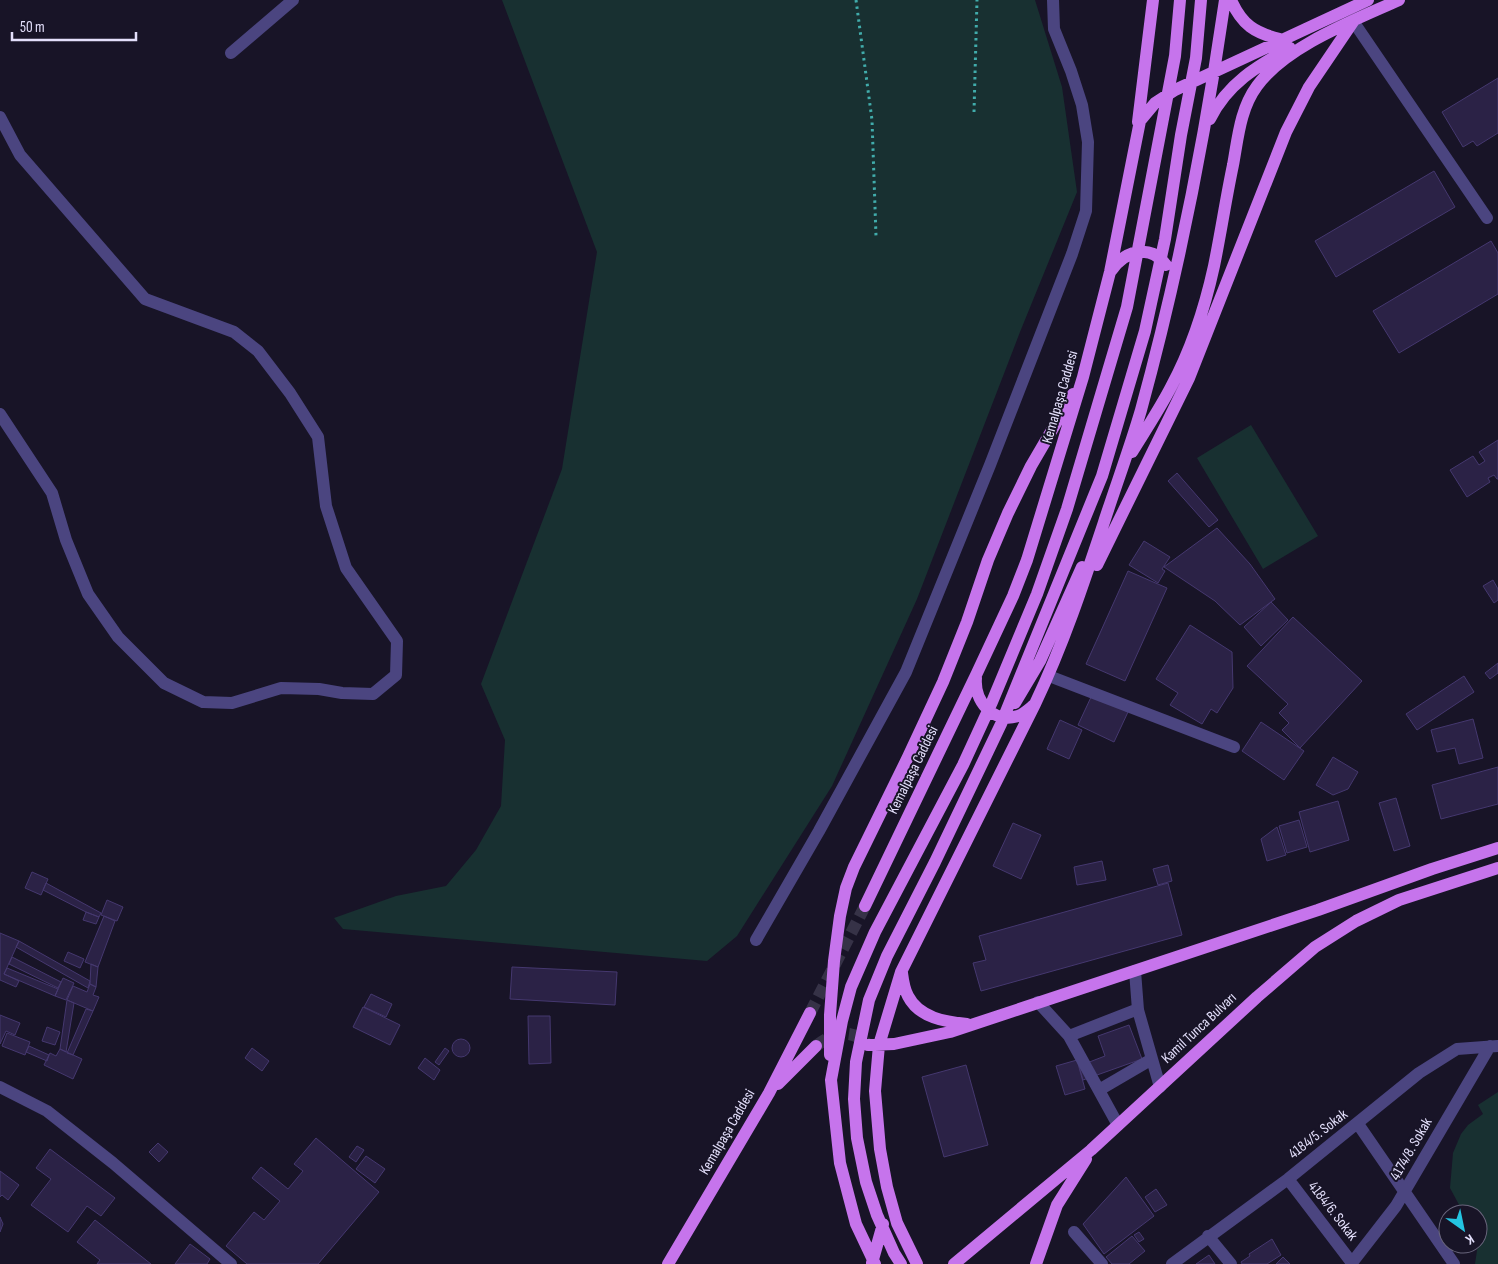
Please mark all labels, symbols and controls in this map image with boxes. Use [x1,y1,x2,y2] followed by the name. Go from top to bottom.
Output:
[12,10,136,42] scale bar
[20,18,45,37] text: 50 m
[1038,348,1082,446] street label: Kemalpaşa Caddesi
[883,723,943,817] street label: Kemalpaşa Caddesi
[1157,988,1241,1068] street label: Kamil Tunca Bulvarı
[695,1086,759,1178] street label: Kemalpaşa Caddesi
[1285,1105,1352,1163] street label: 4184/5. Sokak
[1386,1114,1437,1184] street label: 4174/8. Sokak
[1304,1177,1362,1245] street label: 4184/6. Sokak
[1438,1204,1488,1254] north arrow
[1462,1230,1477,1249] text: K

